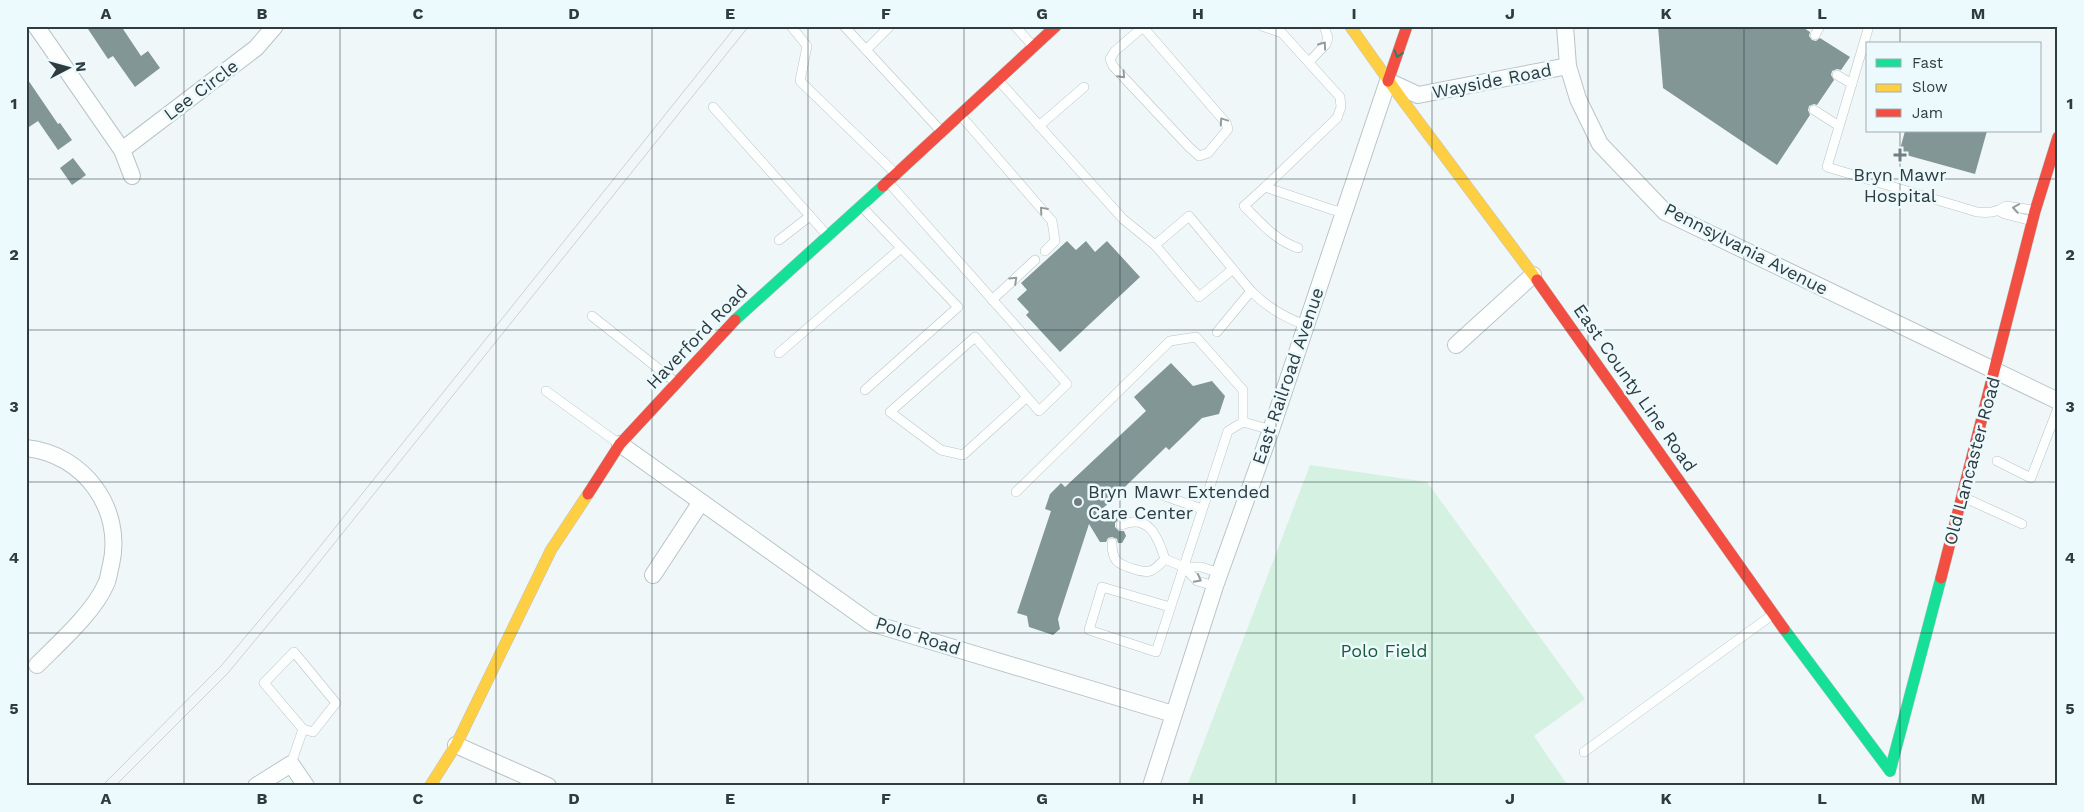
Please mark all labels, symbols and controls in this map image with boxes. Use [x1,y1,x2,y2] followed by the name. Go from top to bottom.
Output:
[101,4,112,23] text: A
[257,4,268,23] text: B
[413,4,424,23] text: C
[568,4,580,23] text: D
[725,4,735,23] text: E
[881,4,891,23] text: F
[1036,4,1048,23] text: G
[1192,4,1204,23] text: H
[1351,4,1357,23] text: I
[1505,4,1515,23] text: J
[1660,4,1672,23] text: K
[1817,4,1827,23] text: L
[1971,4,1985,23] text: M
[1317,41,1326,51] one-way arrow
[42,42,92,92] north arrow
[1866,42,2042,132] legend
[1394,49,1404,58] one-way arrow
[1912,54,1944,72] text: Fast
[159,55,242,124] street label: Lee Circle
[1430,59,1553,102] street label: Wayside Road
[72,61,89,73] text: N
[1116,69,1125,78] one-way arrow
[1912,78,1948,96] text: Slow
[11,94,17,113] text: 1
[2067,94,2073,113] text: 1
[1912,104,1943,122] text: Jam
[1219,117,1229,126] one-way arrow
[1893,148,1907,162] marker: Bryn Mawr Hospital
[1853,164,1947,206] place label: Bryn Mawr Hospital
[1661,198,1832,299] street label: Pennsylvania Avenue
[2012,203,2021,213] one-way arrow
[1040,207,1048,216] one-way arrow
[9,245,19,264] text: 2
[2065,245,2075,264] text: 2
[1008,277,1017,286] one-way arrow
[642,280,751,393] street label: Haverford Road
[1247,285,1328,467] street label: East Railroad Avenue
[1570,300,1701,476] street label: East County Line Road
[1939,375,2004,547] street label: Old Lancaster Road
[9,397,19,416] text: 3
[2065,397,2075,416] text: 3
[1088,481,1270,523] place label: Bryn Mawr Extended Care Center
[1072,496,1084,508] marker: Bryn Mawr Extended Care Center
[9,548,19,567] text: 4
[2065,548,2075,567] text: 4
[1193,573,1202,583] one-way arrow
[873,612,963,659] street label: Polo Road
[1340,640,1428,661] park label: Polo Field
[9,699,19,718] text: 5
[2065,699,2075,718] text: 5
[101,789,112,808] text: A
[257,789,268,808] text: B
[413,789,424,808] text: C
[568,789,580,808] text: D
[725,789,735,808] text: E
[881,789,891,808] text: F
[1036,789,1048,808] text: G
[1192,789,1204,808] text: H
[1351,789,1357,808] text: I
[1505,789,1515,808] text: J
[1660,789,1672,808] text: K
[1817,789,1827,808] text: L
[1971,789,1985,808] text: M

